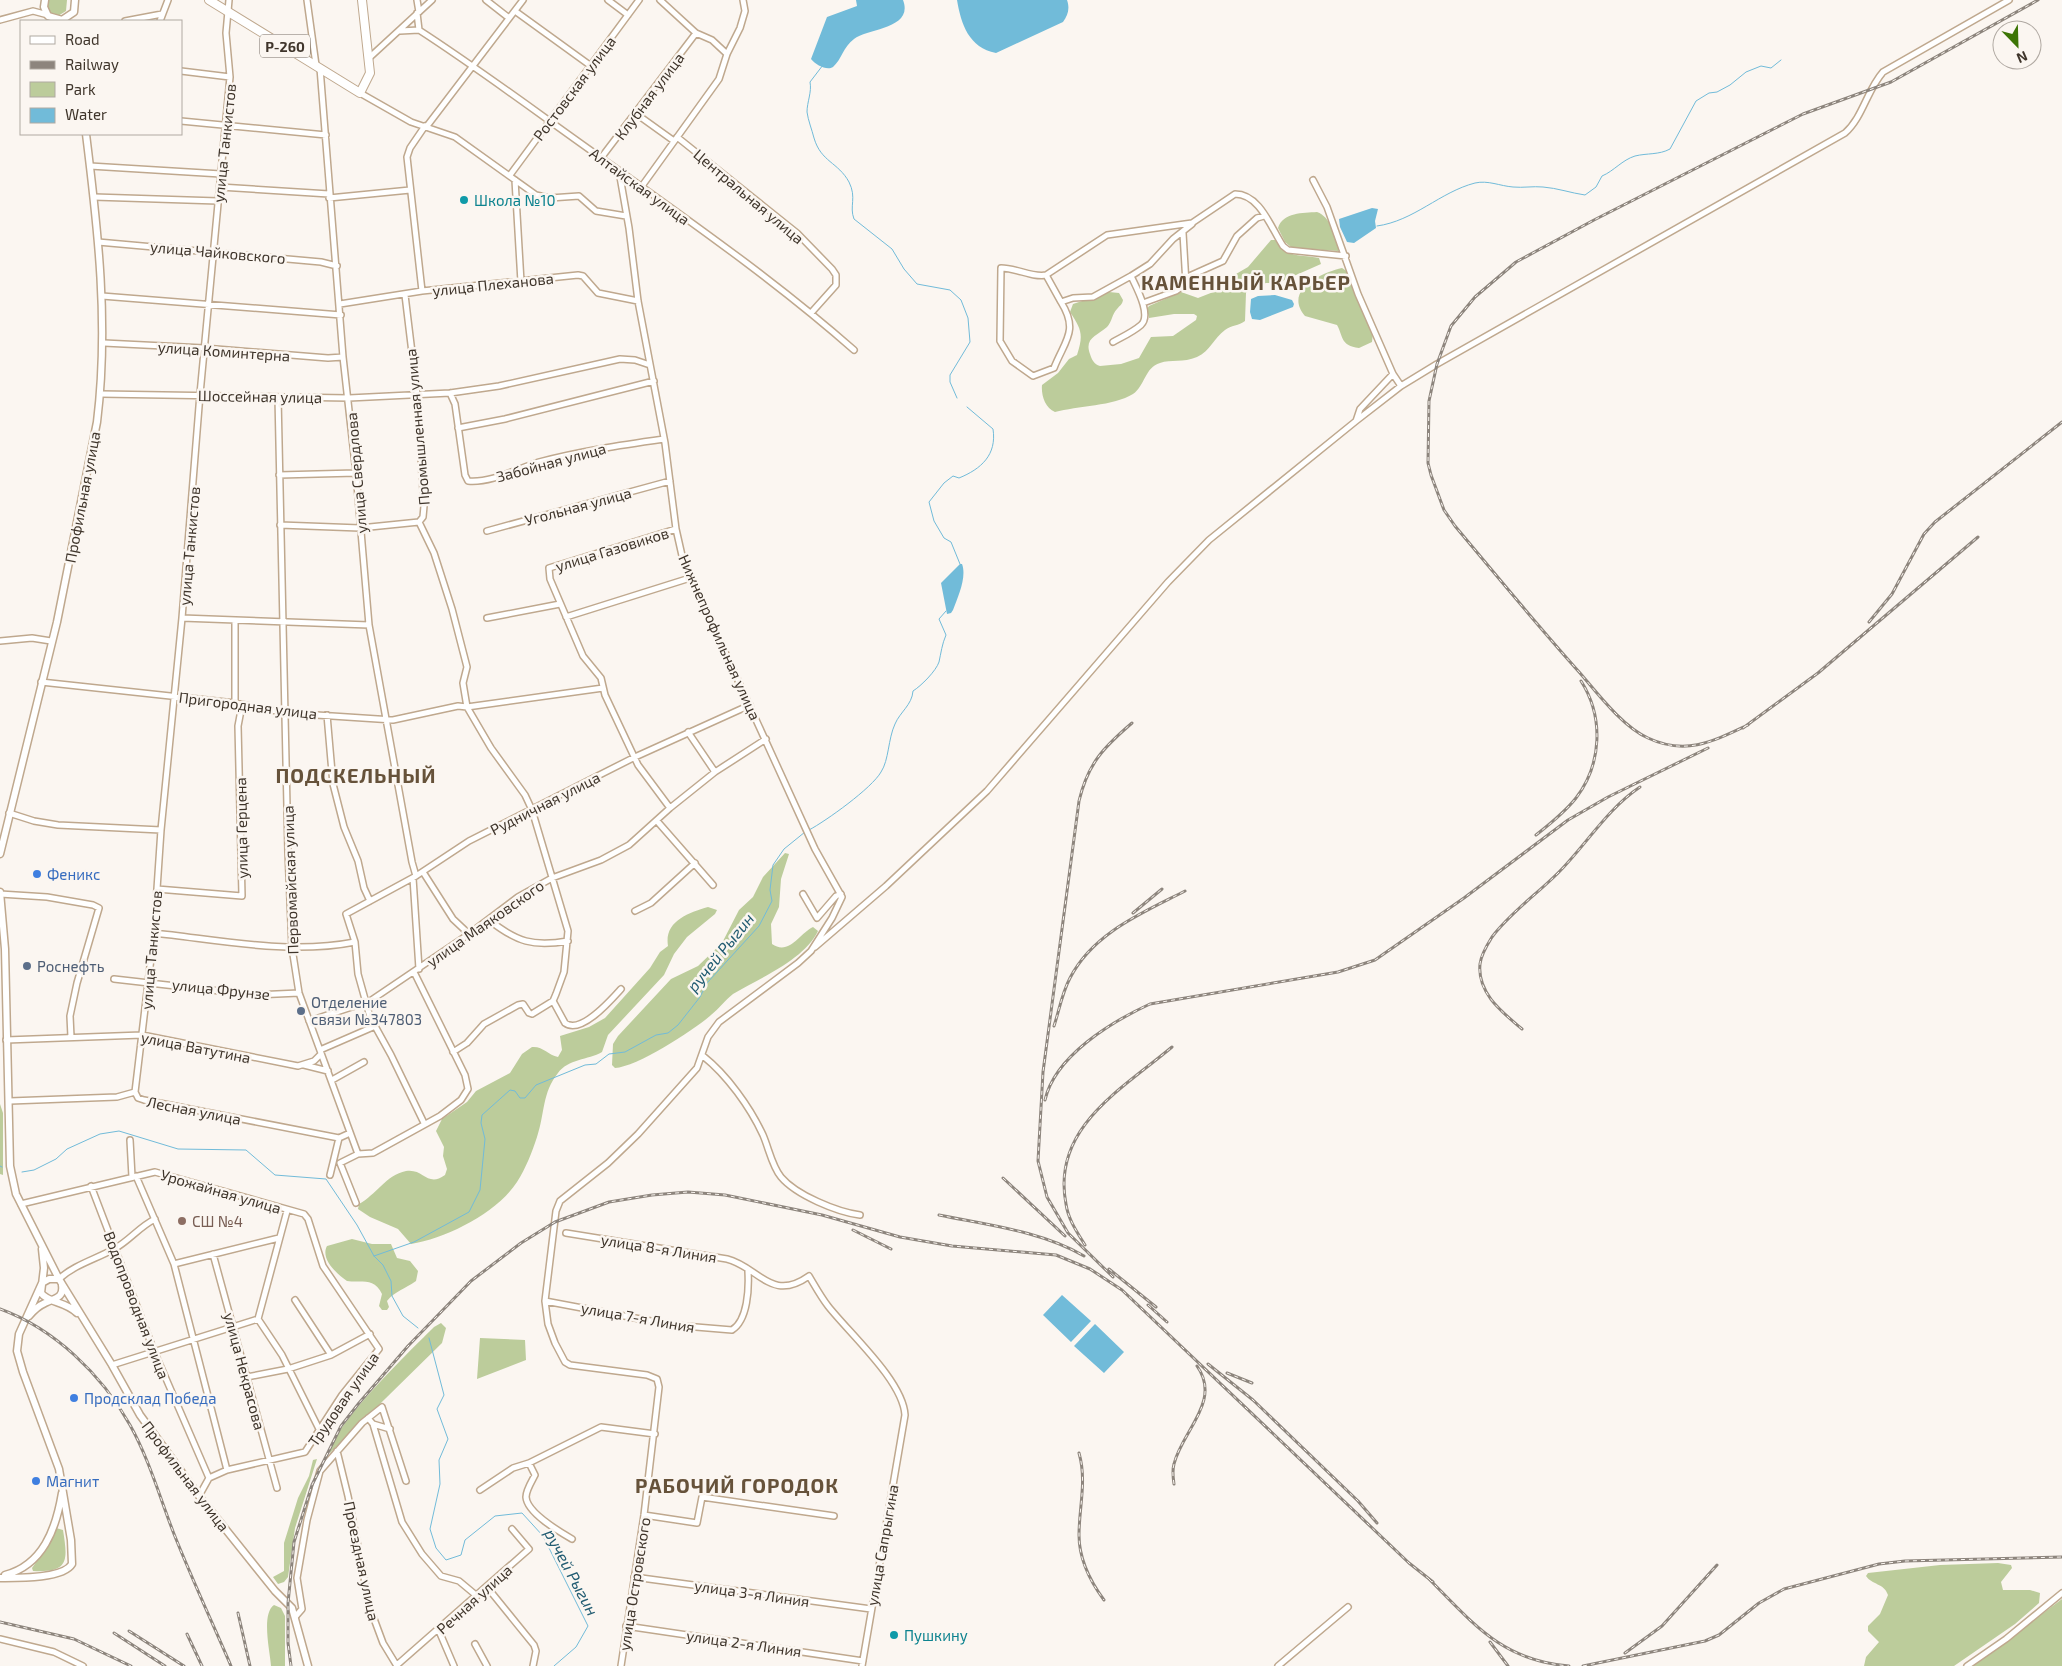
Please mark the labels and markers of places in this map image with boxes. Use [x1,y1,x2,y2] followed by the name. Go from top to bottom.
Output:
[474,191,555,209] place label: Школа №10
[458,194,470,206] marker: Школа №10
[47,865,100,883] place label: Феникс
[31,868,43,880] marker: Феникс
[37,957,105,975] place label: Роснефть
[21,960,33,972] marker: Роснефть
[311,993,422,1028] place label: Отделение связи №347803
[295,1005,307,1017] marker: Отделение связи №347803
[192,1212,243,1230] place label: СШ №4
[176,1215,188,1227] marker: СШ №4
[84,1389,216,1407] place label: Продсклад Победа
[68,1392,80,1404] marker: Продсклад Победа
[46,1472,99,1490] place label: Магнит
[30,1475,42,1487] marker: Магнит
[904,1626,968,1645] place label: Пушкину
[888,1629,900,1641] marker: Пушкину

